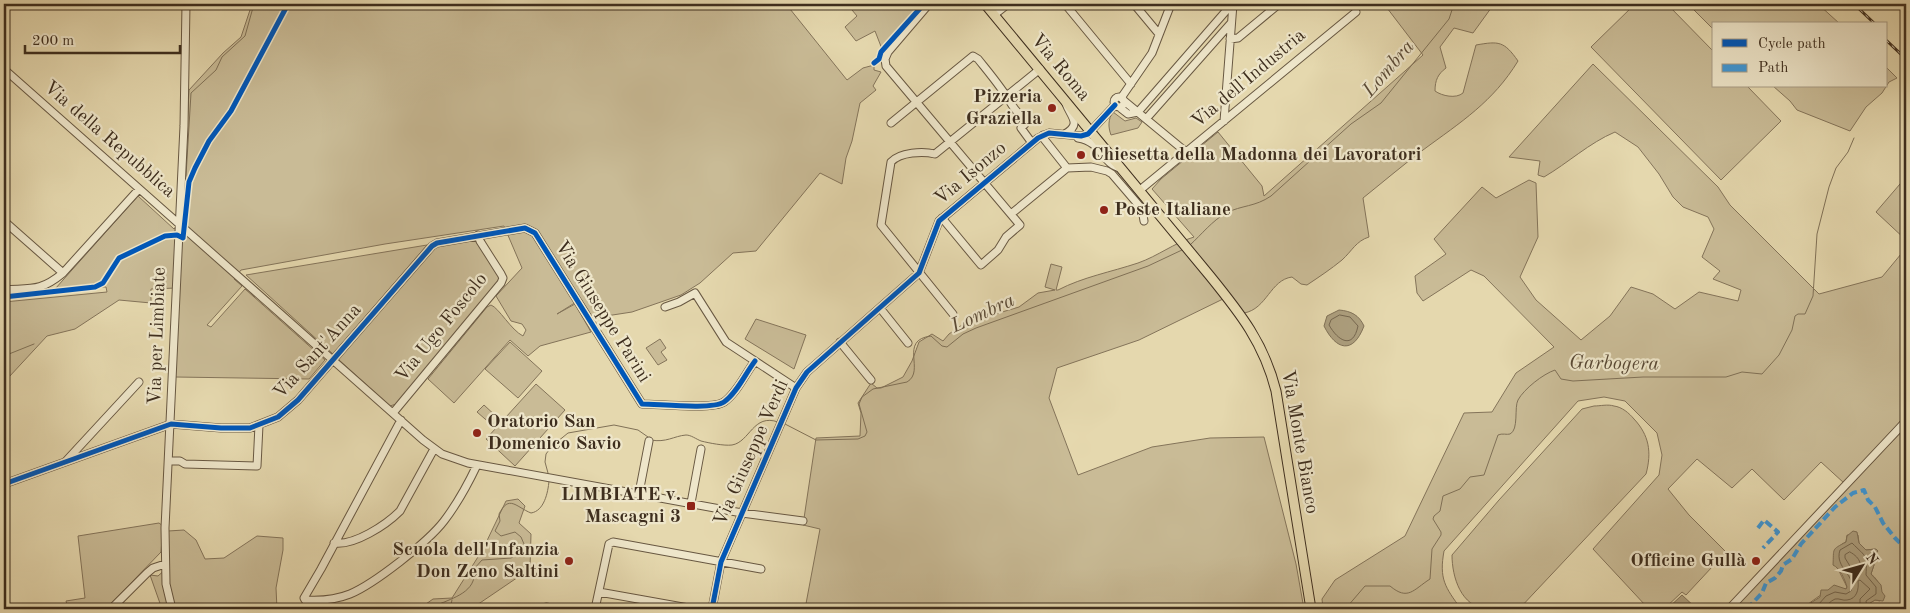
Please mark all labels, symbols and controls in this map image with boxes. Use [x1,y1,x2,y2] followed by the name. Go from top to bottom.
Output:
[25,22,180,54] scale bar
[1712,22,1888,88] legend
[1188,26,1310,132] street label: Via dell'Industria
[1027,31,1094,106] street label: Via Roma
[32,34,74,49] text: 200 m
[1359,37,1419,102] water label: Lombra
[1758,37,1826,52] text: Cycle path
[1758,61,1788,76] text: Path
[40,78,179,202] street label: Via della Repubblica
[966,88,1042,129] place label: Pizzeria Graziella
[1046,102,1058,114] marker: Pizzeria Graziella
[932,139,1010,209] street label: Via Isonzo
[1091,146,1422,165] place label: Chiesetta della Madonna dei Lavoratori
[1075,149,1087,161] marker: Chiesetta della Madonna dei Lavoratori
[1114,201,1231,220] place label: Poste Italiane
[1098,204,1110,216] marker: Poste Italiane
[551,238,653,386] street label: Via Giuseppe Parini
[146,267,170,405] street label: Via per Limbiate
[392,270,492,386] street label: Via Ugo Foscolo
[947,290,1018,338] water label: Lombra
[271,300,366,403] street label: Via Sant'Anna
[1569,353,1659,375] water label: Garbogera
[1277,369,1321,515] street label: Via Monte Bianco
[711,377,793,529] street label: Via Giuseppe Verdi
[487,413,621,454] place label: Oratorio San Domenico Savio
[471,427,483,439] marker: Oratorio San Domenico Savio
[561,486,681,527] place label: LIMBIATE v. Mascagni 3
[685,500,697,512] marker: LIMBIATE v. Mascagni 3
[1838,540,1888,590] north arrow
[392,541,559,582] place label: Scuola dell'Infanzia Don Zeno Saltini
[1863,550,1881,568] text: N
[1630,552,1746,571] place label: Officine Gullà
[563,555,575,567] marker: Scuola dell'Infanzia Don Zeno Saltini
[1750,555,1762,567] marker: Officine Gullà

